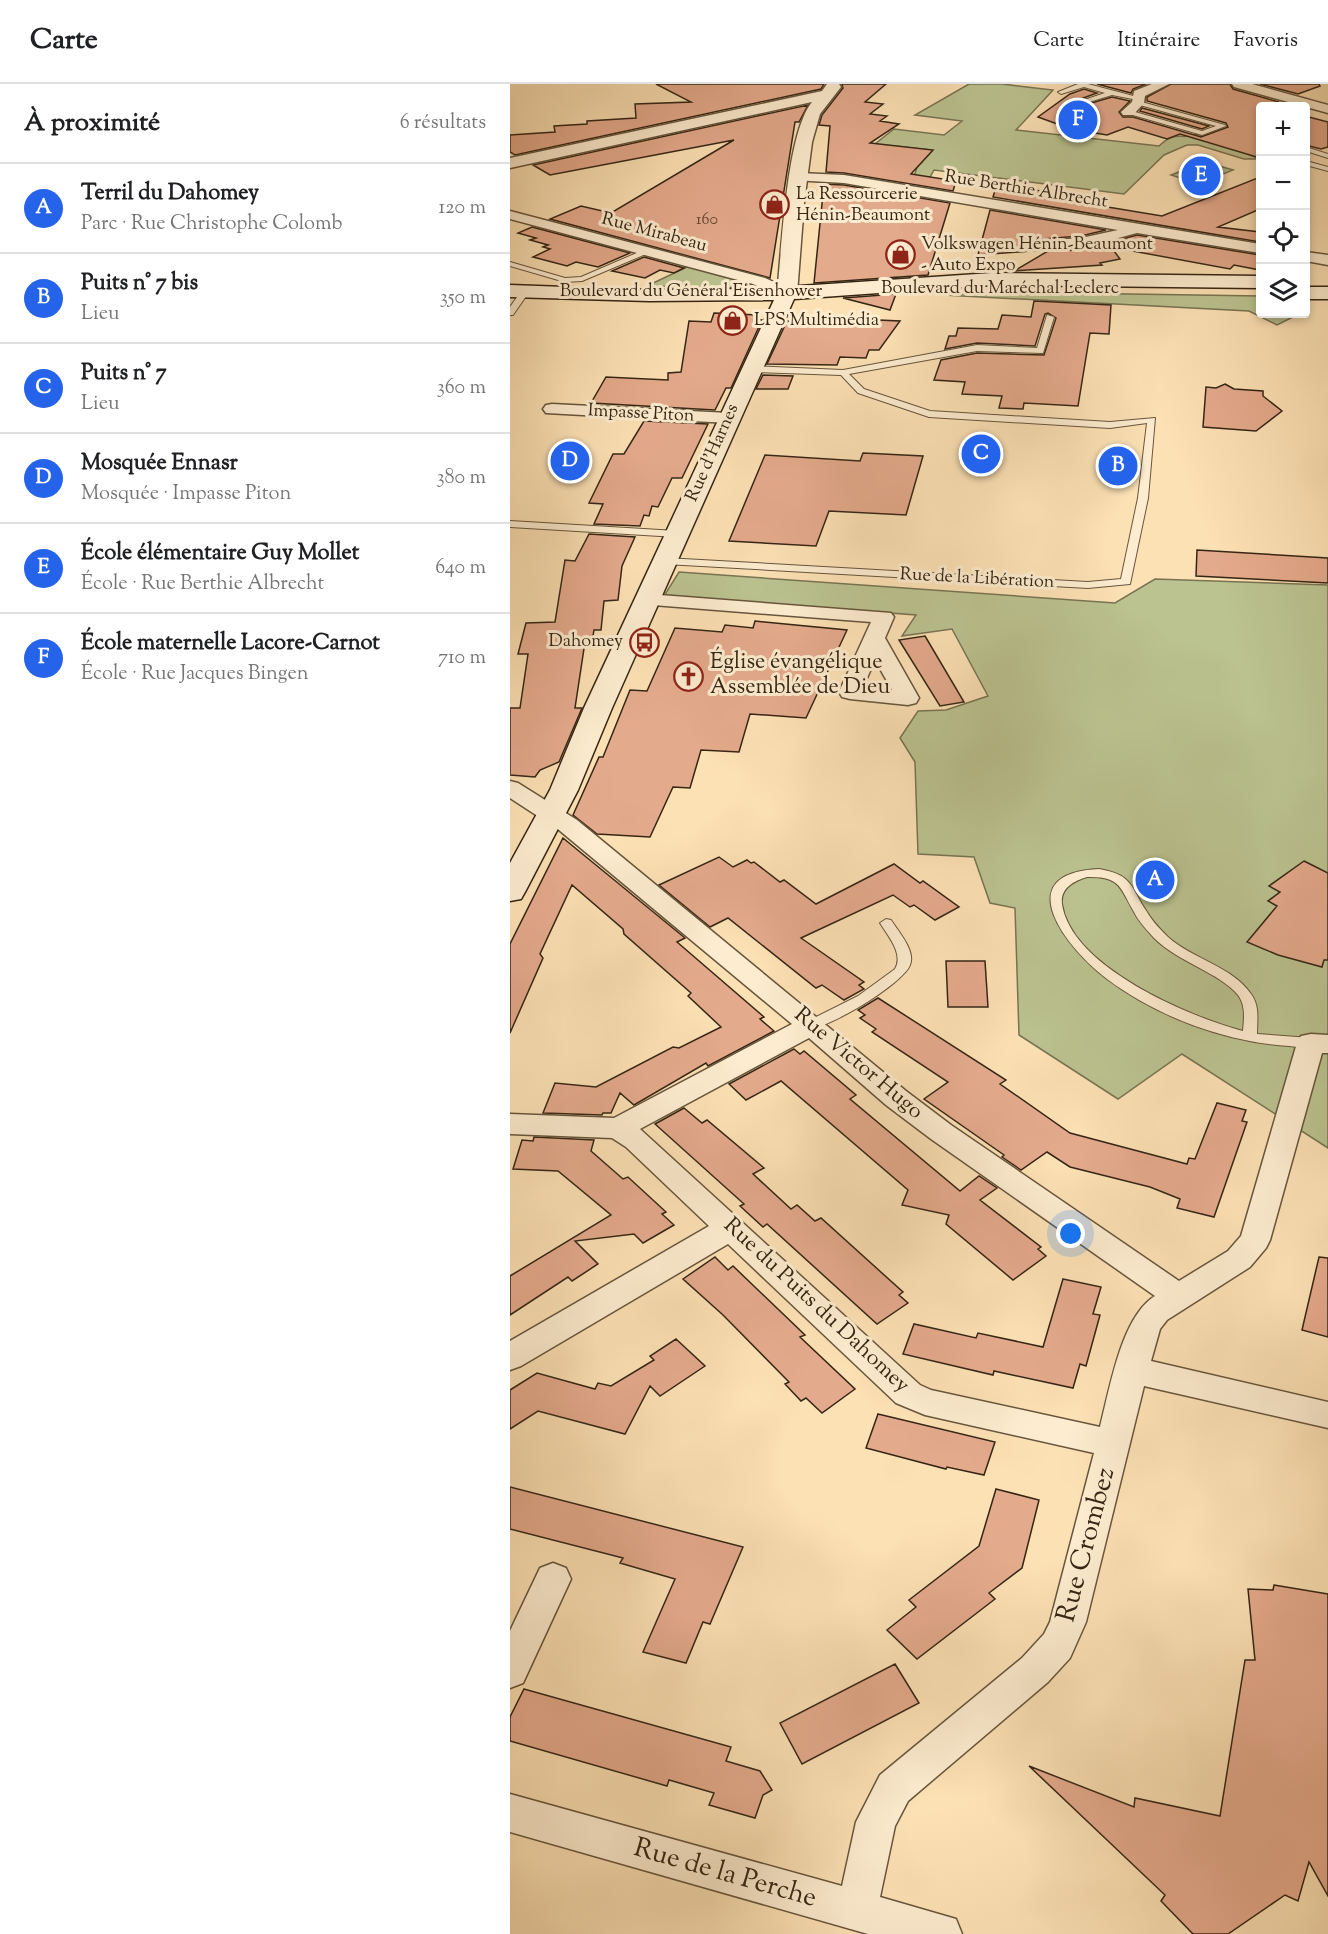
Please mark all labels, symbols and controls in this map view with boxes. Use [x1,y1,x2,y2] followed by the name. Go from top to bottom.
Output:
[30,21,98,61] text: Carte
[1033,26,1084,56] text: Carte
[1117,26,1200,56] text: Itinéraire
[1233,26,1298,56] text: Favoris
[1058,98,1098,142] pin: F
[1256,102,1310,318] map controls
[1256,102,1310,156] button: +
[24,105,160,142] text: À proximité
[400,109,486,138] text: 6 résultats
[1182,154,1220,199] pin: E
[1256,156,1310,210] button: −
[943,164,1109,216] street label: Rue Berthie Albrecht
[81,178,259,210] text: Terril du Dahomey
[796,182,930,229] place label: La Ressourcerie Hénin-Beaumont
[759,189,791,221] shop icon: La Ressourcerie Hénin-Beaumont
[35,194,52,223] text: A
[438,194,486,223] text: 120 m
[598,206,710,260] street label: Rue Mirabeau
[696,209,718,232] house number: 160
[81,210,342,239] text: Parc · Rue Christophe Colomb
[1256,210,1310,264] button: locate
[921,232,1153,279] place label: Volkswagen Hénin-Beaumont - Auto Expo
[884,239,916,271] shop icon: Volkswagen Hénin-Beaumont - Auto Expo
[1256,264,1310,318] button: layers
[81,268,198,300] text: Puits n° 7 bis
[881,276,1119,302] street label: Boulevard du Maréchal Leclerc
[560,279,823,305] street label: Boulevard du Général Eisenhower
[37,284,50,313] text: B
[440,284,486,313] text: 350 m
[81,300,119,329] text: Lieu
[717,305,749,337] shop icon: LPS Multimédia
[754,308,879,334] place label: LPS Multimédia
[81,358,167,390] text: Puits n° 7
[35,374,52,403] text: C
[437,374,486,403] text: 360 m
[81,390,119,419] text: Lieu
[587,398,695,430] street label: Impasse Piton
[680,400,746,506] street label: Rue d'Harnes
[962,432,1000,476] pin: C
[550,438,590,484] pin: D
[1098,444,1138,488] pin: B
[81,448,238,480] text: Mosquée Ennasr
[36,464,51,493] text: D
[437,464,486,493] text: 380 m
[81,480,291,509] text: Mosquée · Impasse Piton
[81,538,359,570] text: École élémentaire Guy Mollet
[37,554,50,583] text: E
[435,554,486,583] text: 640 m
[899,562,1055,596] street label: Rue de la Libération
[81,570,324,599] text: École · Rue Berthie Albrecht
[628,626,660,658] bus stop icon: Dahomey
[81,628,380,660] text: École maternelle Lacore-Carnot
[548,629,623,655] place label: Dahomey
[38,644,49,673] text: F
[438,644,486,673] text: 710 m
[710,646,890,704] place label: Église évangélique Assemblée de Dieu
[81,660,309,689] text: École · Rue Jacques Bingen
[673,660,705,692] church icon: Église évangélique Assemblée de Dieu
[1136,858,1174,902] pin: A
[786,1000,930,1128] street label: Rue Victor Hugo
[716,1211,916,1401] street label: Rue du Puits du Dahomey
[1056,1219,1085,1248] your location
[1048,1463,1126,1627] street label: Rue Crombez
[629,1829,821,1919] street label: Rue de la Perche

